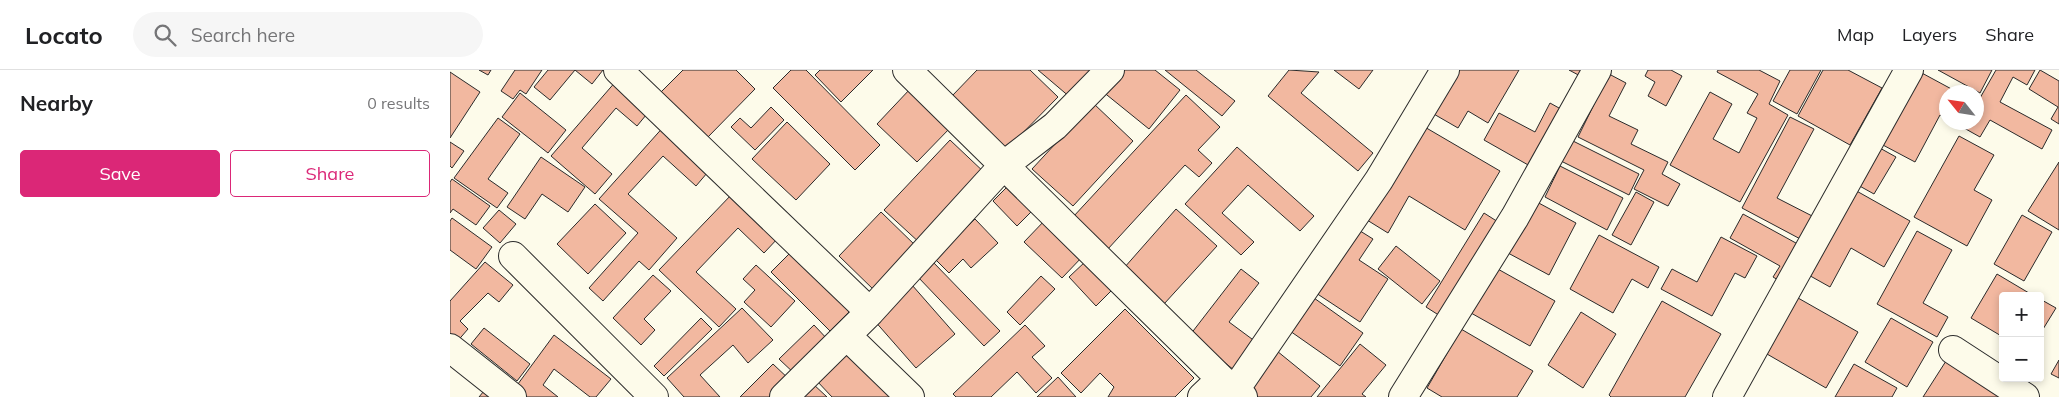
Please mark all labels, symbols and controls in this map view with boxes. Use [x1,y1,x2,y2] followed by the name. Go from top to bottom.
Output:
[133,12,483,57] search box
[25,20,103,50] text: Locato
[151,21,179,49] icon: search
[191,23,295,47] text: Search here
[1837,23,1874,46] text: Map
[1902,23,1957,46] text: Layers
[1985,23,2034,46] text: Share
[1939,85,1984,130] north arrow
[20,90,93,116] text: Nearby
[367,93,430,113] text: 0 results
[20,150,220,197] button: Save
[230,150,430,197] button: Share
[1999,292,2044,382] map controls
[1999,292,2044,337] button: +
[1999,337,2044,382] button: −

